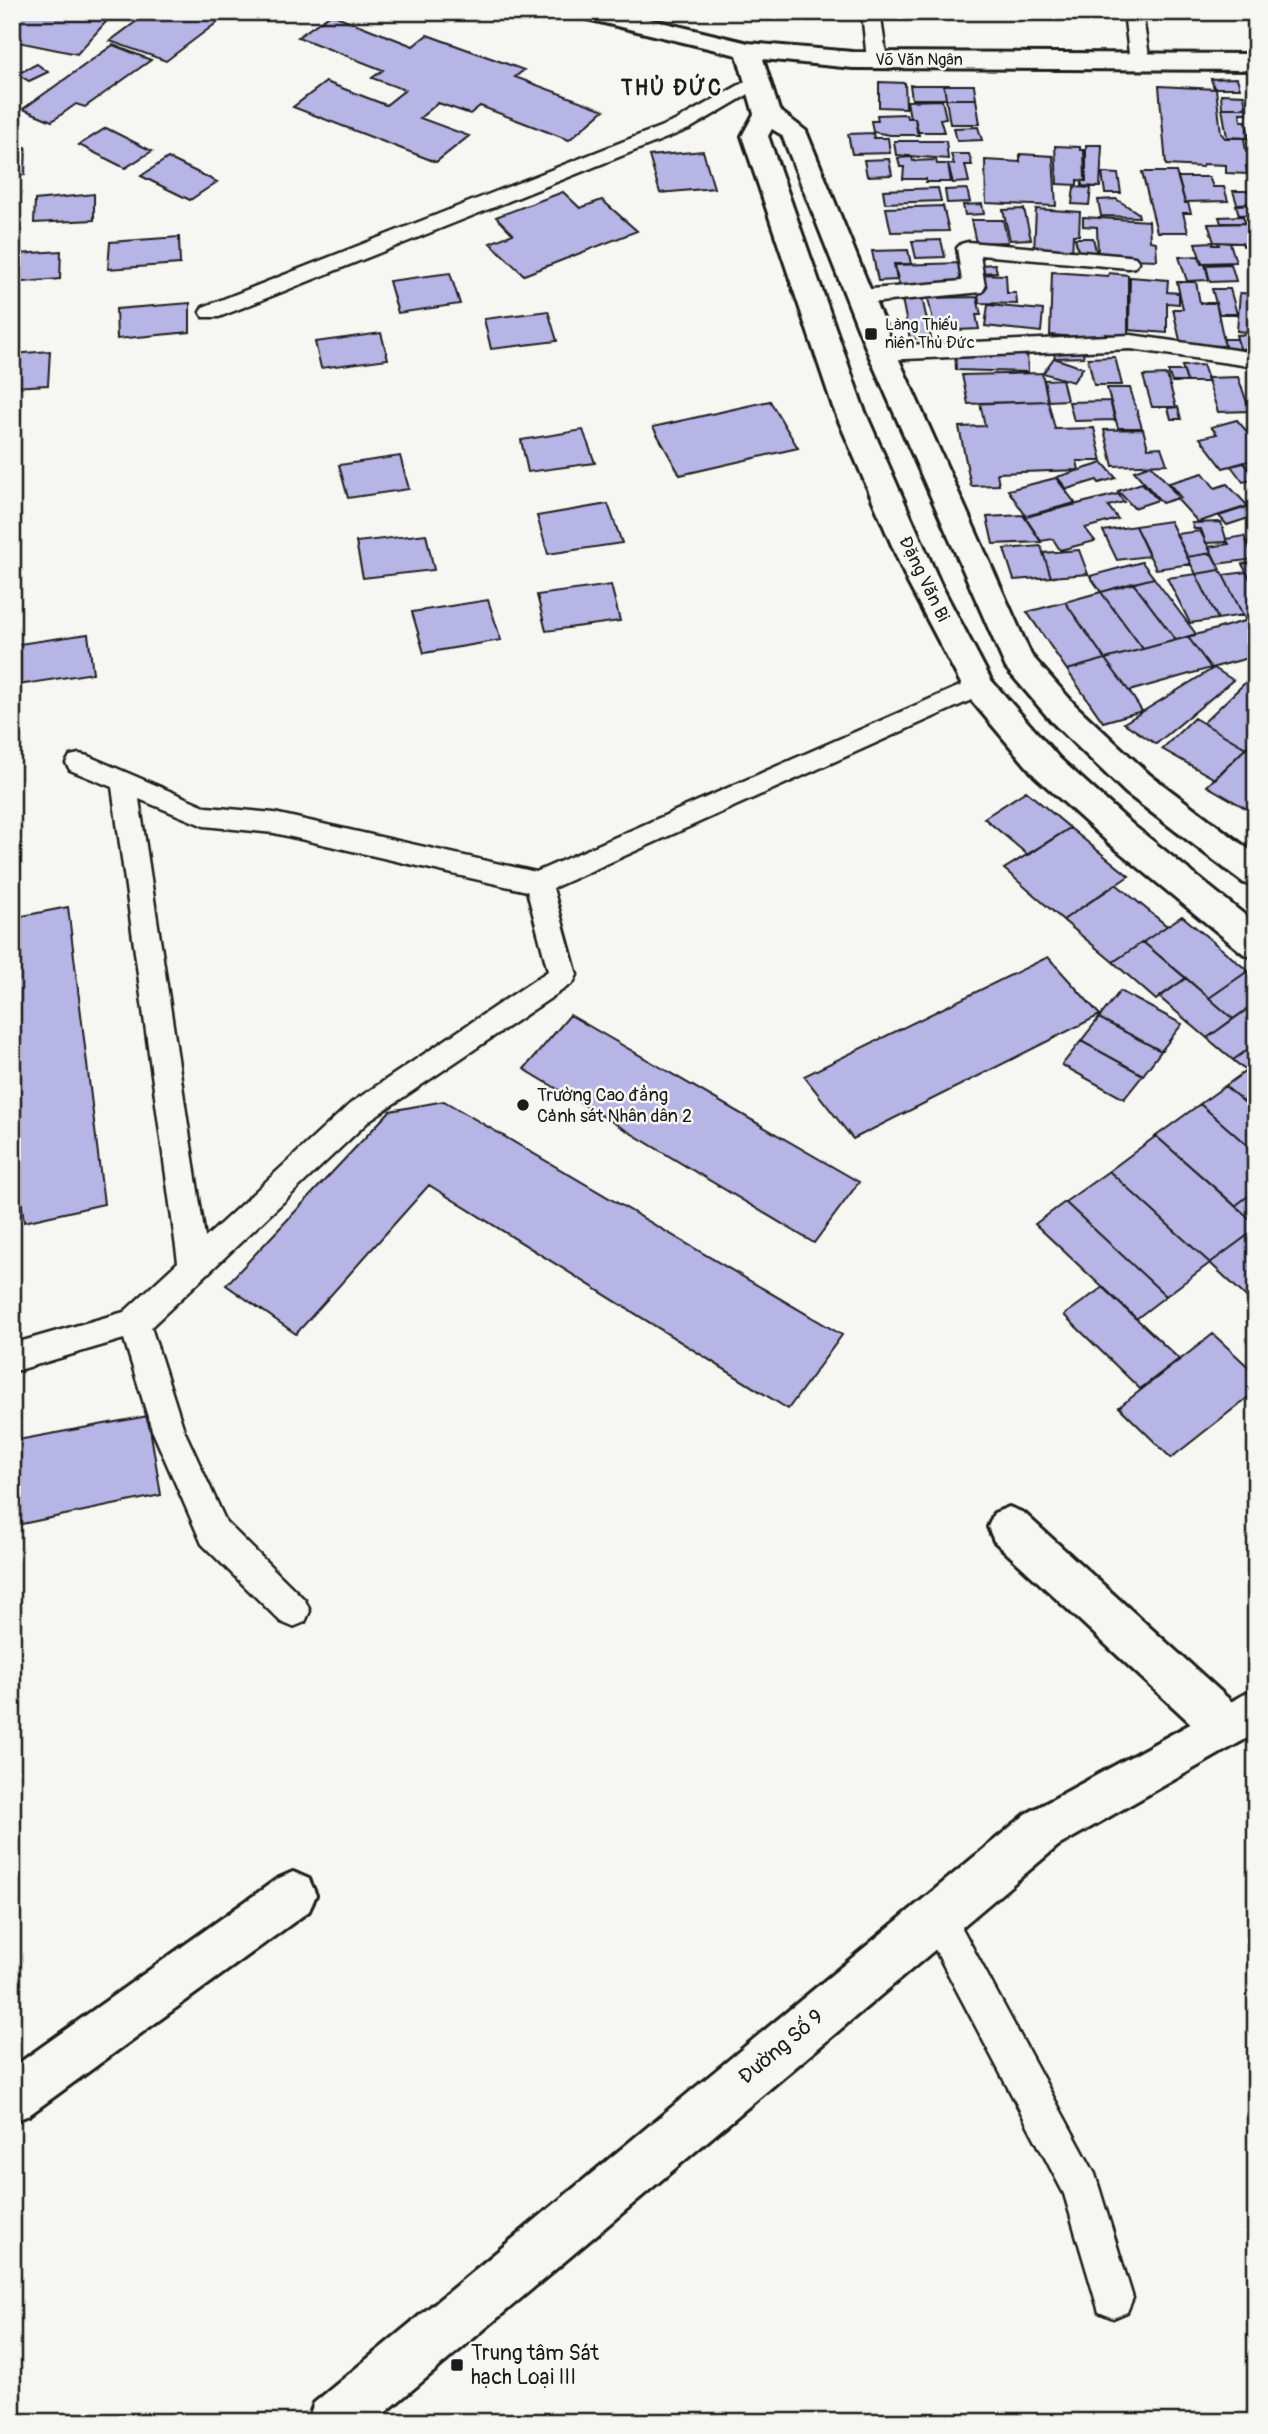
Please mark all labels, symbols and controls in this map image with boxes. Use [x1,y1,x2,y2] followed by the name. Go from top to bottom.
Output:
[875,50,963,70] street label: Võ Văn Ngân
[620,73,723,102] district label: THỦ ĐỨC
[885,315,975,353] place label: Làng Thiếu niên Thủ Đức
[863,326,879,342] marker: Làng Thiếu niên Thủ Đức
[893,533,955,625] street label: Đặng Văn Bi
[537,1084,692,1128] place label: Trường Cao đẳng Cảnh sát Nhân dân 2
[515,1097,531,1113] marker: Trường Cao đẳng Cảnh sát Nhân dân 2
[733,2004,829,2090] street label: Đường Số 9
[471,2340,600,2391] place label: Trung tâm Sát hạch Loại III
[449,2357,465,2373] marker: Trung tâm Sát hạch Loại III

